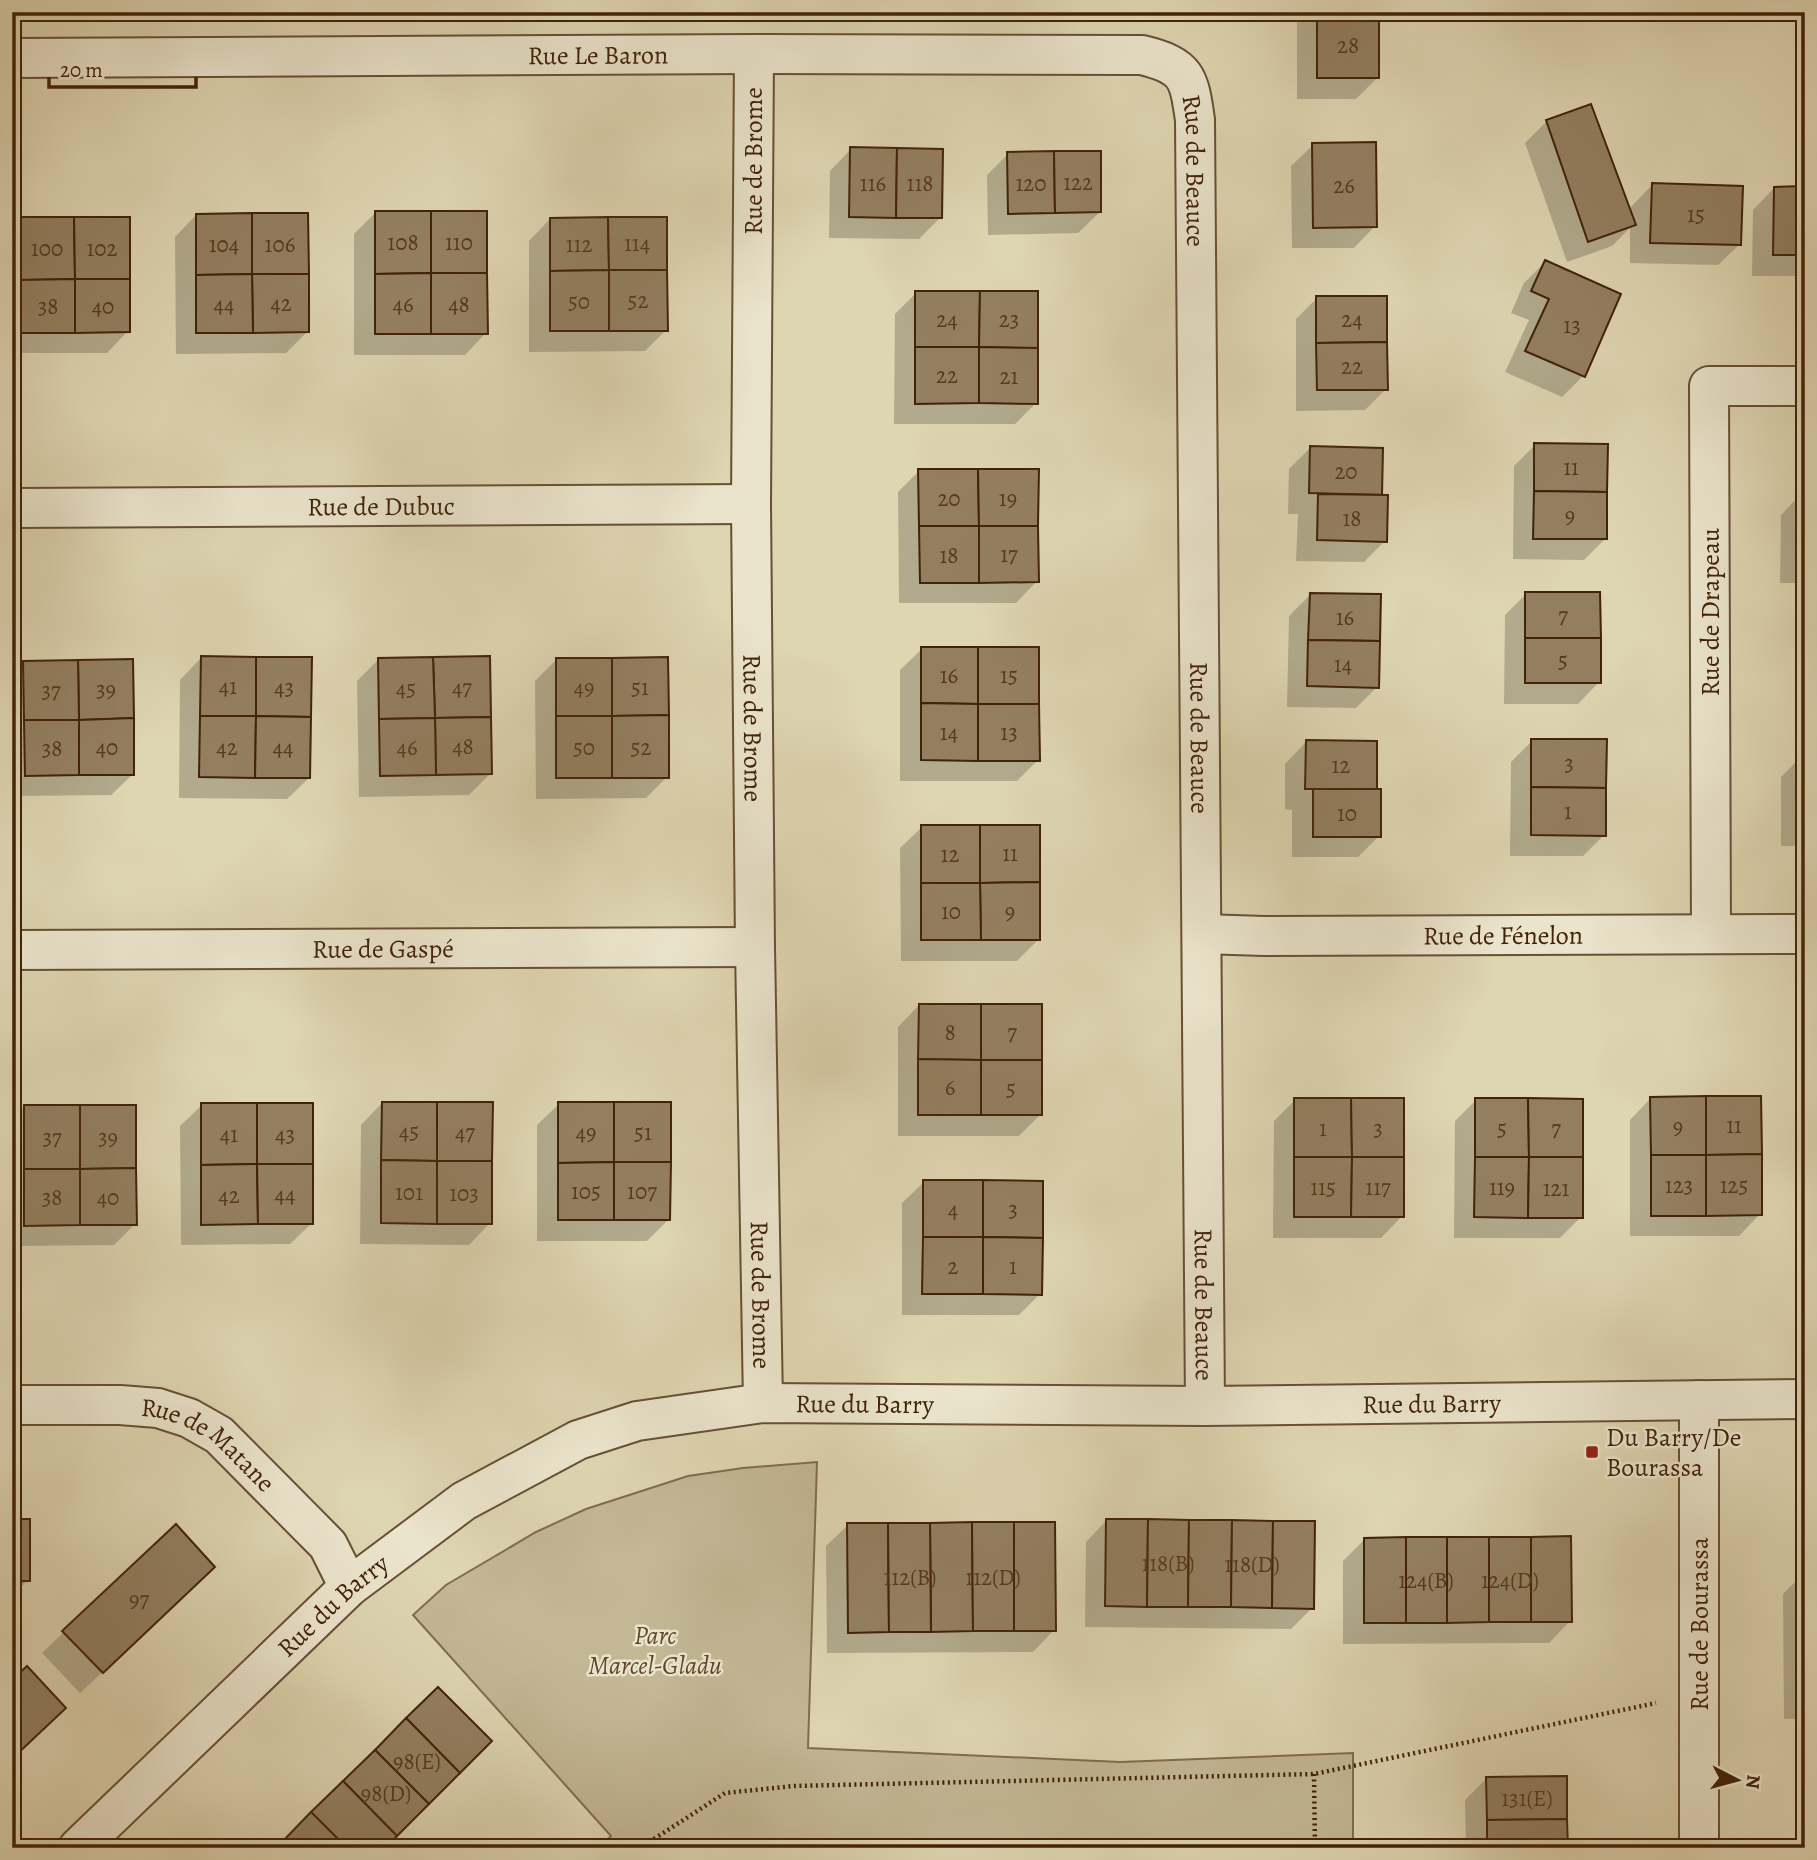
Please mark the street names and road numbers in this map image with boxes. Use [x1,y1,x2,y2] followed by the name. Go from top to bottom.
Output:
[528,37,668,73] street label: Rue Le Baron
[736,87,771,235] street label: Rue de Brome
[1173,92,1213,247] street label: Rue de Beauce
[307,489,455,524] street label: Rue de Dubuc
[1693,527,1728,696] street label: Rue de Drapeau
[734,654,771,802] street label: Rue de Brome
[1181,661,1217,814] street label: Rue de Beauce
[1423,918,1583,953] street label: Rue de Fénelon
[312,931,454,967] street label: Rue de Gaspé
[742,1221,779,1369] street label: Rue de Brome
[1186,1228,1222,1381] street label: Rue de Beauce
[795,1386,934,1422] street label: Rue du Barry
[1362,1386,1502,1422] street label: Rue du Barry
[140,1390,283,1500] street label: Rue de Matane
[1682,1537,1717,1711] street label: Rue de Bourassa
[270,1546,396,1665] street label: Rue du Barry

